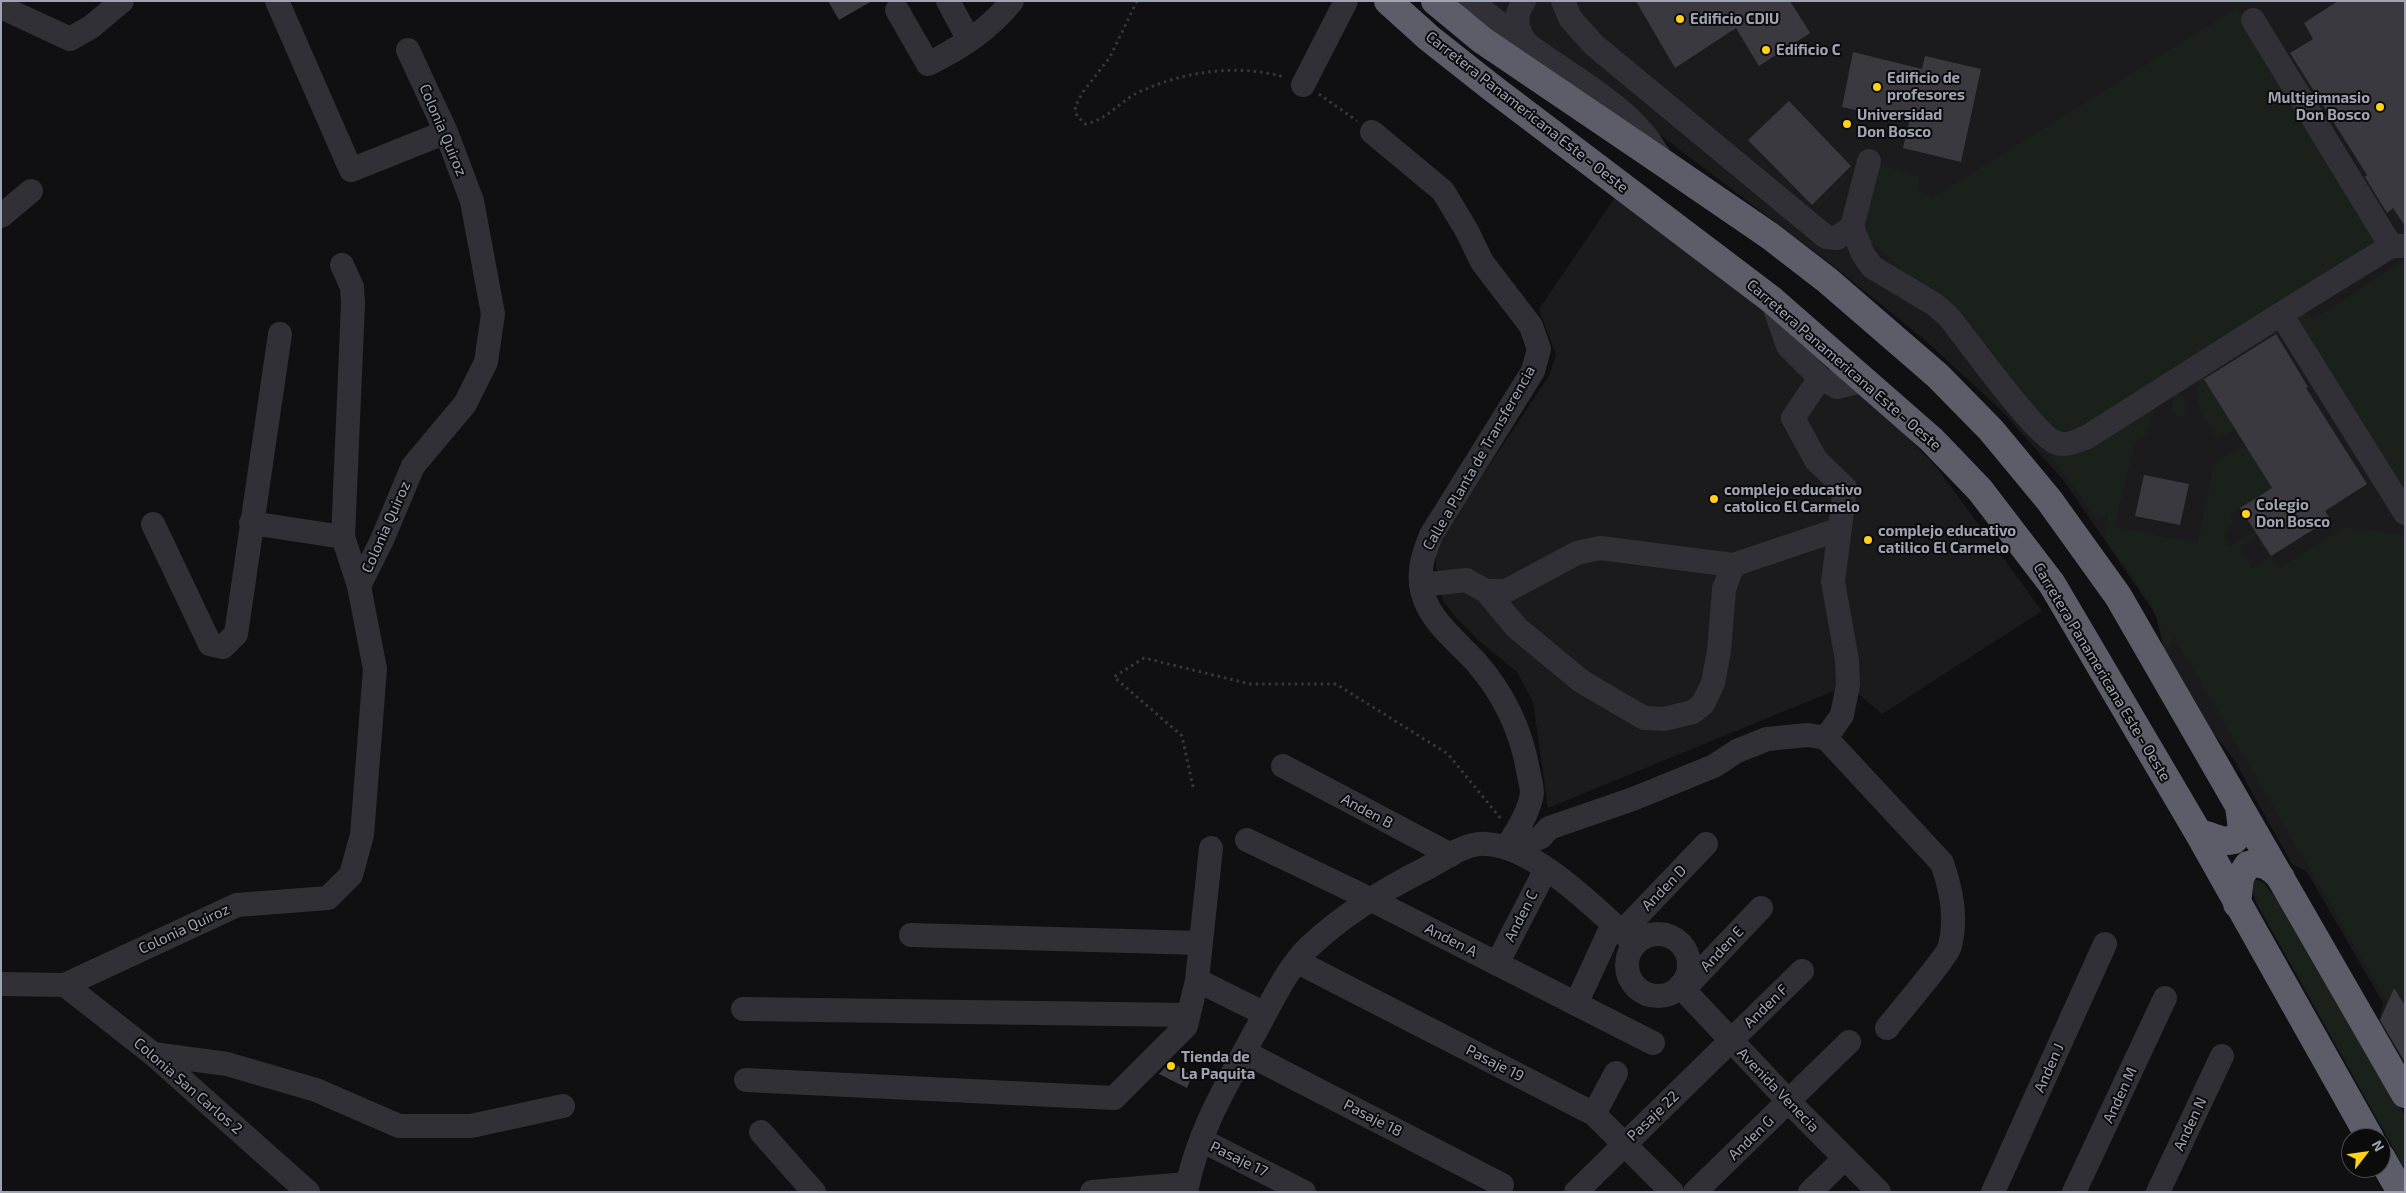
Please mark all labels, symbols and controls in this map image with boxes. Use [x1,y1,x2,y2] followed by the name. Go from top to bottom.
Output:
[1690,10,1779,28] place label: Edificio CDIU
[1674,13,1686,25] marker: Edificio CDIU
[1422,27,1632,197] street label: Carretera Panamericana Este - Oeste
[1776,41,1840,59] place label: Edificio C
[1760,44,1772,56] marker: Edificio C
[1887,69,1965,104] place label: Edificio de profesores
[416,81,470,179] street label: Colonia Quiroz
[1871,81,1883,93] marker: Edificio de profesores
[2268,89,2370,124] place label: Multigimnasio Don Bosco
[2374,101,2386,113] marker: Multigimnasio Don Bosco
[1857,106,1942,141] place label: Universidad Don Bosco
[1841,118,1853,130] marker: Universidad Don Bosco
[1743,276,1945,454] street label: Carretera Panamericana Este - Oeste
[1419,363,1539,553] street label: Calle a Planta de Transferencia
[358,478,414,576] street label: Colonia Quiroz
[1724,481,1862,516] place label: complejo educativo catolico El Carmelo
[1708,493,1720,505] marker: complejo educativo catolico El Carmelo
[2256,496,2330,531] place label: Colegio Don Bosco
[2240,508,2252,520] marker: Colegio Don Bosco
[1878,522,2016,557] place label: complejo educativo catilico El Carmelo
[1862,534,1874,546] marker: complejo educativo catilico El Carmelo
[2030,560,2174,784] street label: Carretera Panamericana Este - Oeste
[1338,790,1396,832] street label: Anden B
[1638,861,1690,915] street label: Anden D
[1500,887,1542,945] street label: Anden C
[136,900,232,958] street label: Colonia Quiroz
[1422,919,1480,961] street label: Anden A
[1697,923,1747,975] street label: Anden E
[1740,980,1792,1032] street label: Anden F
[130,1034,246,1138] street label: Colonia San Carlos 2
[1463,1041,1527,1085] street label: Pasaje 19
[2030,1041,2068,1095] street label: Anden J
[1733,1044,1823,1136] street label: Avenida Venecia
[1181,1048,1255,1083] place label: Tienda de La Paquita
[1165,1060,1177,1072] marker: Tienda de La Paquita
[2099,1064,2141,1126] street label: Anden M
[1623,1087,1683,1145] street label: Pasaje 22
[2170,1094,2210,1154] street label: Anden N
[1341,1096,1405,1140] street label: Pasaje 18
[1725,1112,1777,1164] street label: Anden G
[2341,1128,2391,1178] north arrow
[1207,1137,1271,1181] street label: Pasaje 17
[2369,1137,2388,1154] text: N

